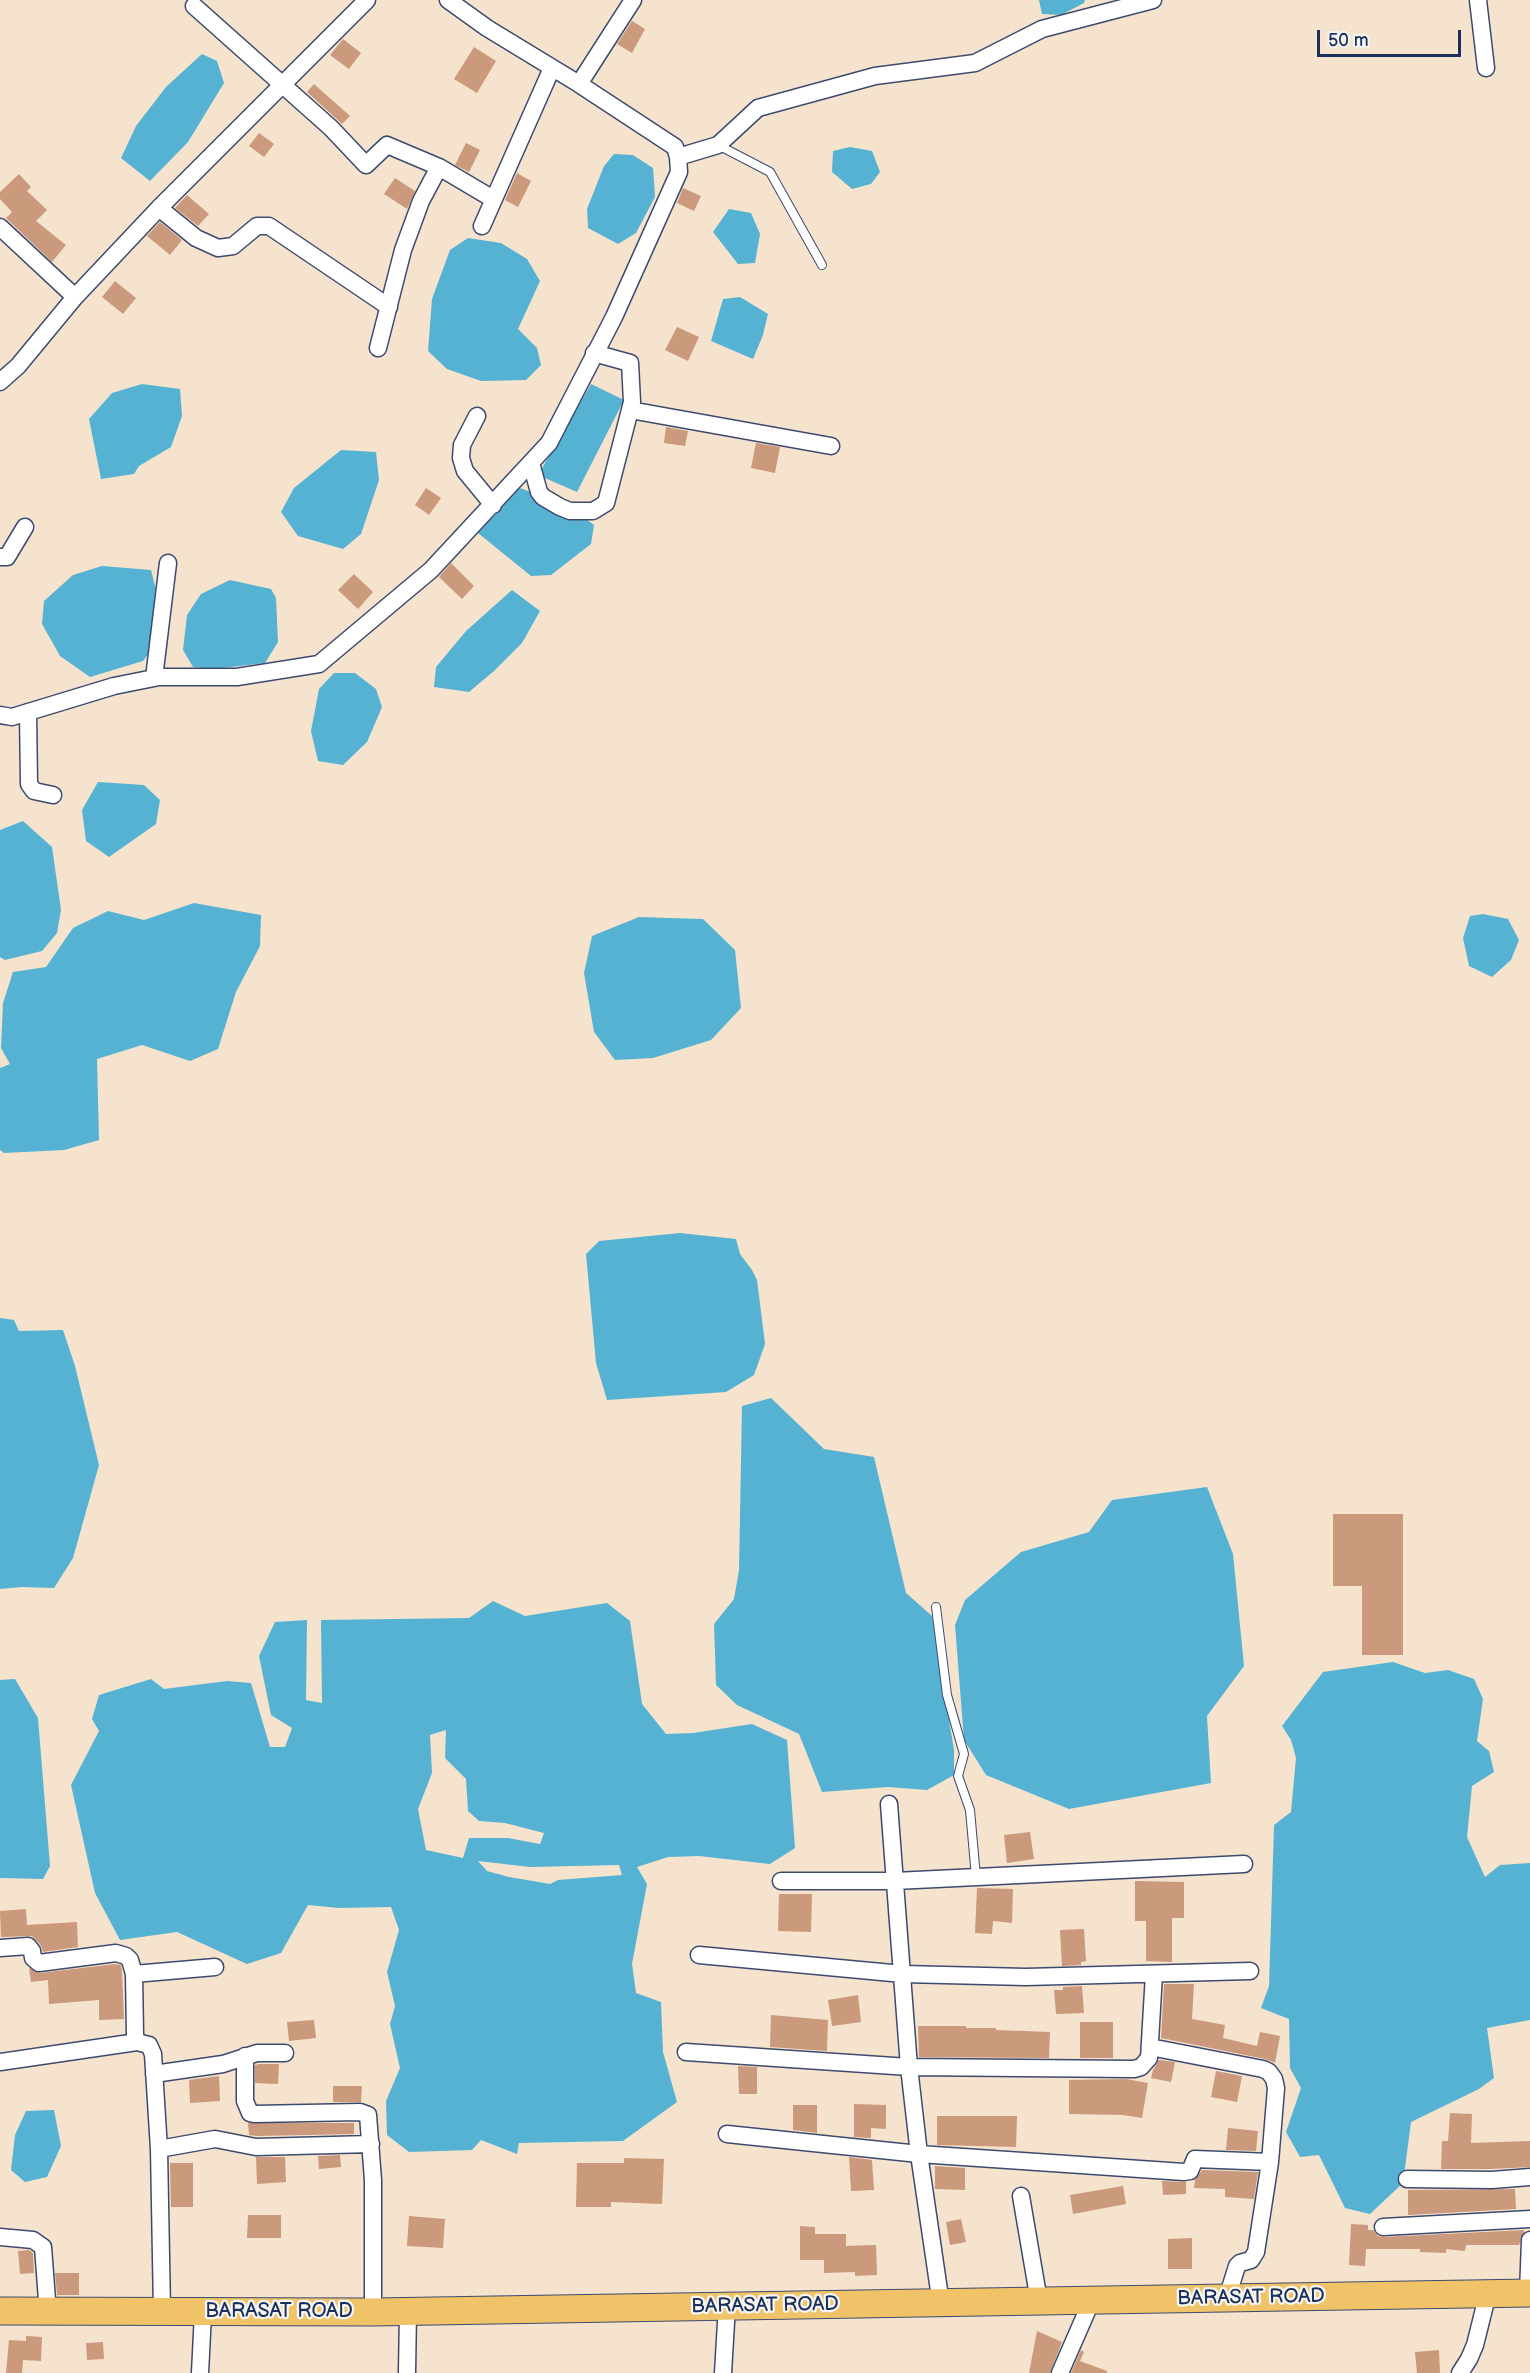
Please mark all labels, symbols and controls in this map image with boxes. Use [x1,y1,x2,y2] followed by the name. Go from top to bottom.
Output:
[1320,18,1464,56] scale bar
[1328,30,1369,51] text: 50 m
[1177,2285,1325,2311] street label: BARASAT ROAD
[691,2293,839,2319] street label: BARASAT ROAD
[205,2300,353,2324] street label: BARASAT ROAD

